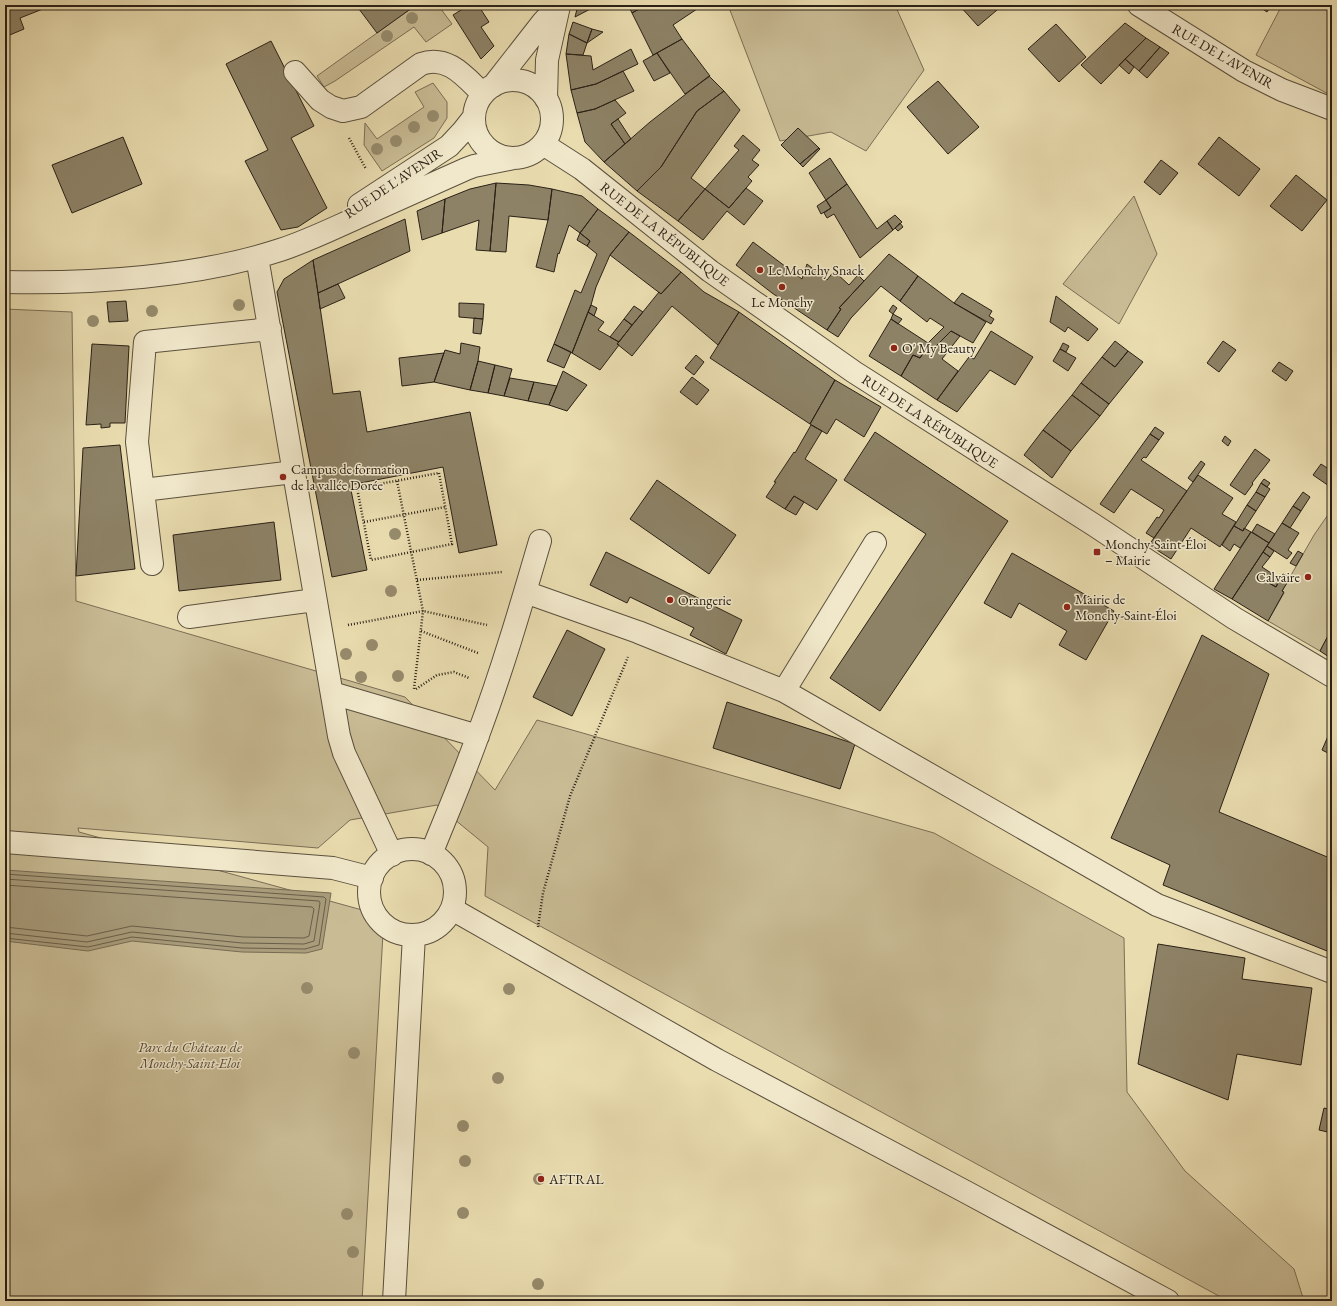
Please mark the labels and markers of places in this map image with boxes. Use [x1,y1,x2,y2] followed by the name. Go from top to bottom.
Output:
[768,261,865,279] place label: Le Monchy Snack
[755,265,765,275] marker: Le Monchy Snack
[777,282,787,292] marker: Le Monchy
[751,293,814,311] place label: Le Monchy
[902,339,977,357] place label: O' My Beauty
[889,343,899,353] marker: O' My Beauty
[291,460,410,494] place label: Campus de formation de la vallée Dorée
[278,472,288,482] marker: Campus de formation de la vallée Dorée
[1105,535,1207,569] place label: Monchy-Saint-Éloi – Mairie
[1092,547,1102,557] marker: Monchy-Saint-Éloi – Mairie
[1256,568,1301,586] place label: Calvaire
[1303,572,1313,582] marker: Calvaire
[1075,590,1177,624] place label: Mairie de Monchy-Saint-Éloi
[678,591,732,609] place label: Orangerie
[665,595,675,605] marker: Orangerie
[1062,602,1072,612] marker: Mairie de Monchy-Saint-Éloi
[548,1170,604,1188] place label: AFTRAL
[536,1174,546,1184] marker: AFTRAL

